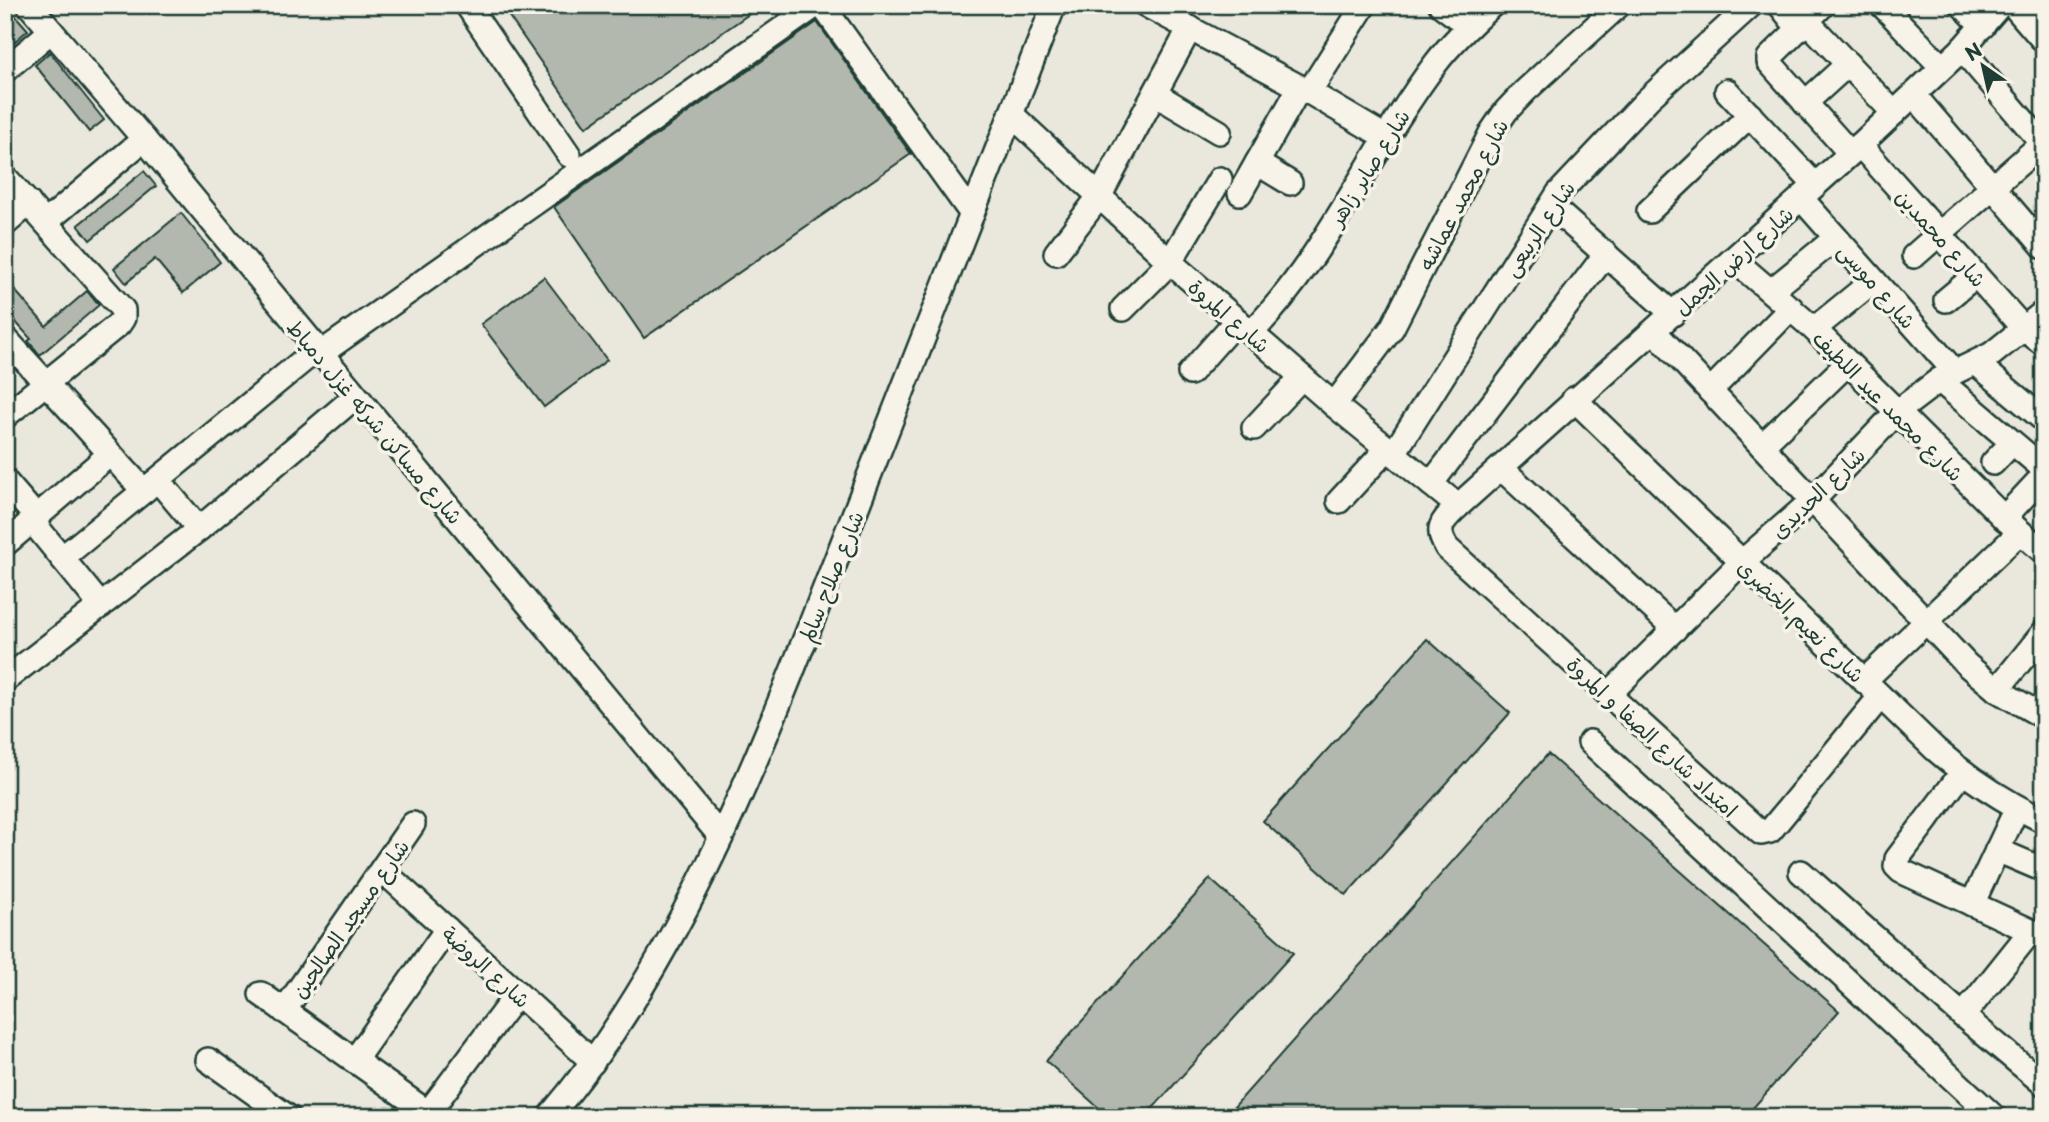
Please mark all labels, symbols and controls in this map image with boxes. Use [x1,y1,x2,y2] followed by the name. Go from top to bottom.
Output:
[1948,32,2018,102] north arrow
[1959,35,1987,67] text: N
[1318,102,1418,234] street label: شارع صابر زاهر
[1409,113,1516,276] street label: شارع محمد عماشه
[1494,174,1583,283] street label: شارع الربيعى
[1888,181,1995,294] street label: شارع محمدين
[1666,198,1800,323] street label: شارع ارض الجمل
[1831,235,1925,336] street label: شارع موسى
[1181,270,1278,360] street label: شارع المروة
[280,311,472,531] street label: شارع مساكن شركه غزل دمياط
[1805,322,1972,489] street label: شارع محمد عبد اللطيف
[1763,439,1872,546] street label: شارع الحديدى
[789,506,873,647] street label: شارع صلاح سالم
[1730,551,1873,691] street label: شارع نعيم الخضرى
[1560,648,1746,825] street label: امتداد شارع الصفا و المروة
[282,832,417,1005] street label: شارع مسجد الصالحين
[435,917,538,1015] street label: شارع الروضة

